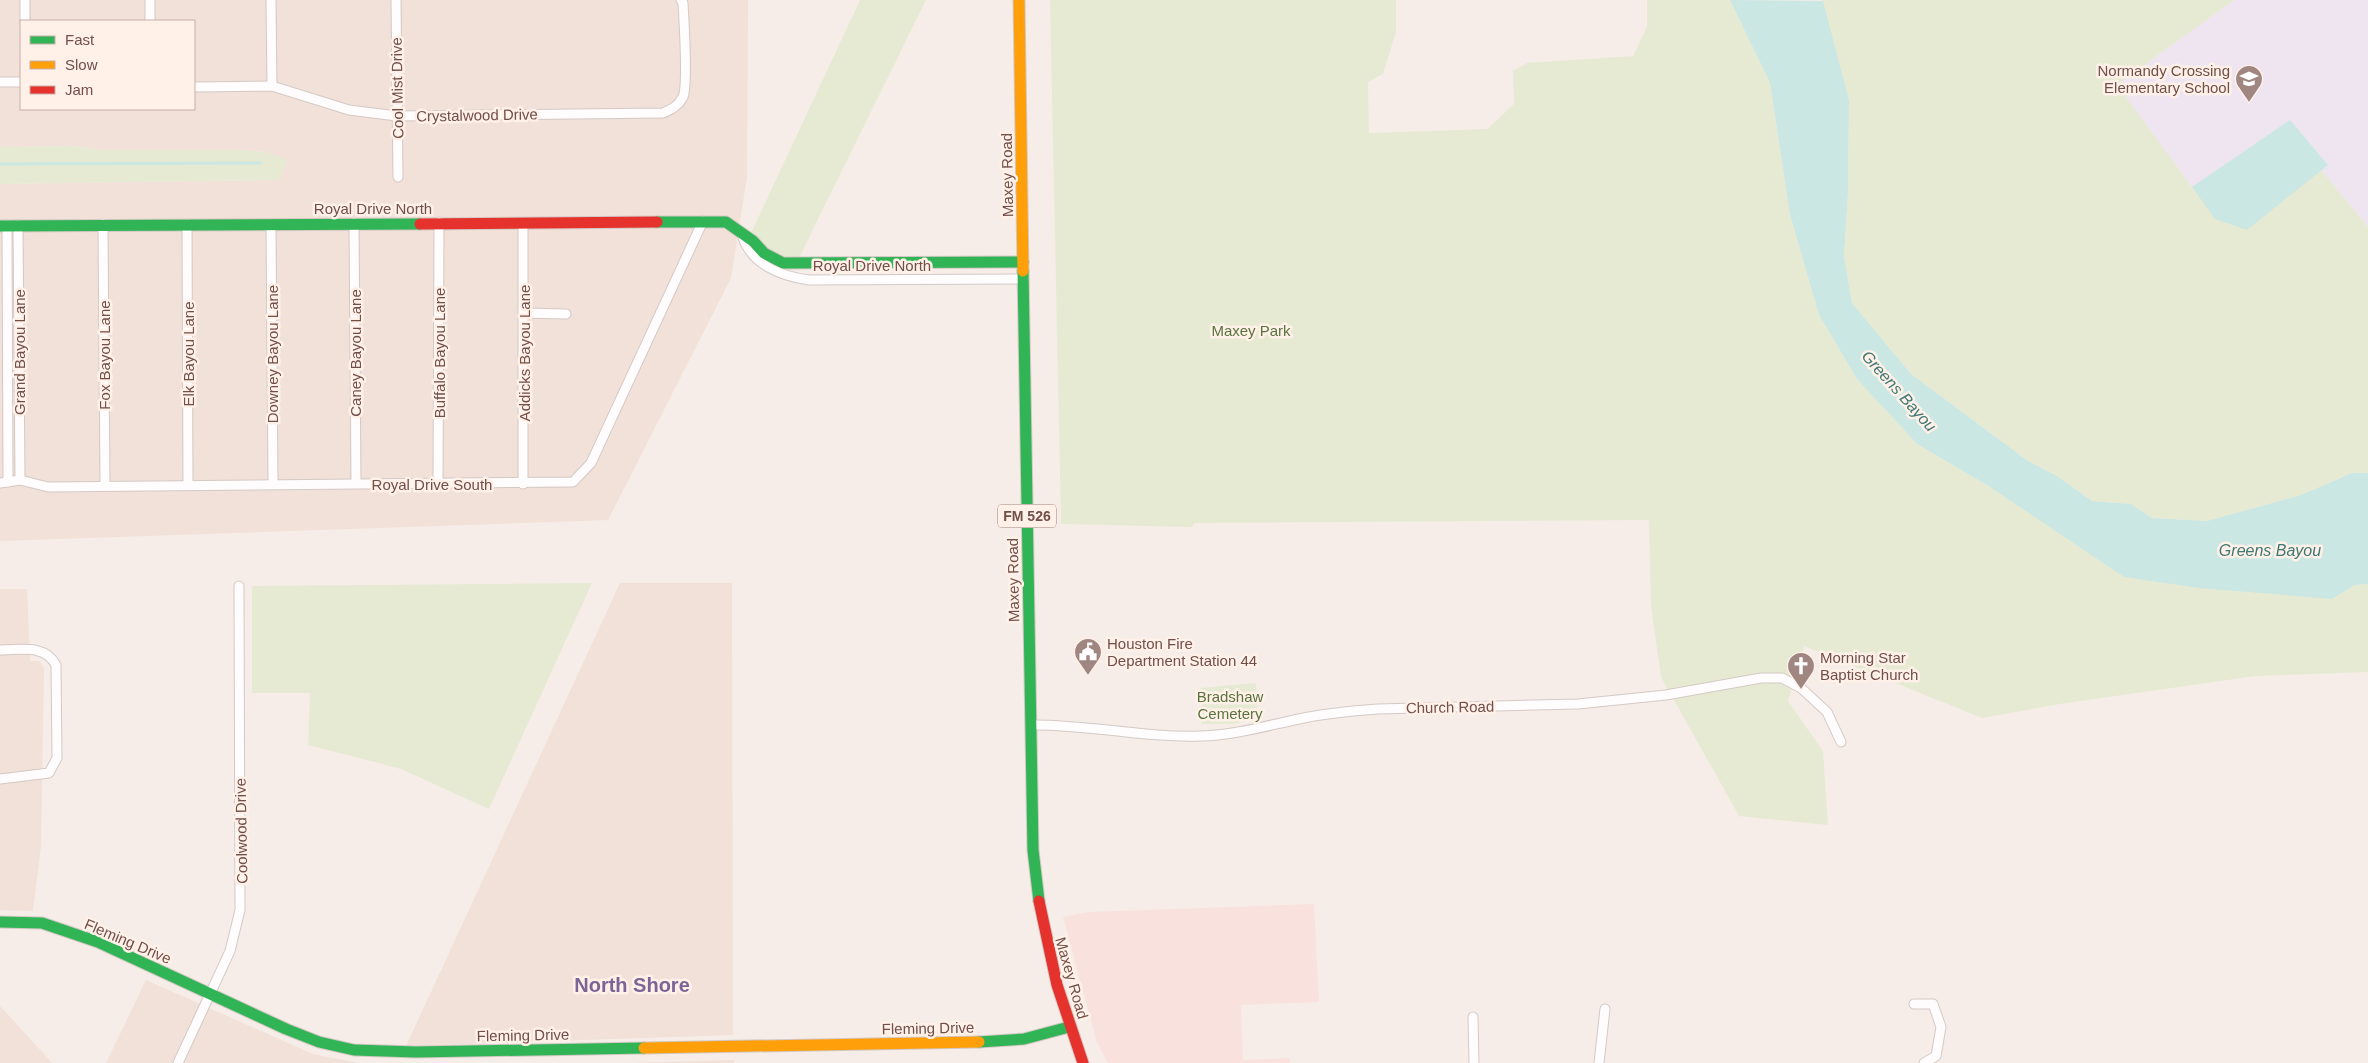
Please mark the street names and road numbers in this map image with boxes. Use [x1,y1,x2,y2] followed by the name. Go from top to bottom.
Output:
[388,37,406,139] street label: Cool Mist Drive
[416,105,538,125] street label: Crystalwood Drive
[998,133,1016,217] street label: Maxey Road
[314,200,432,217] street label: Royal Drive North
[813,257,931,274] street label: Royal Drive North
[264,285,281,423] street label: Downey Bayou Lane
[516,285,533,421] street label: Addicks Bayou Lane
[431,288,448,418] street label: Buffalo Bayou Lane
[11,289,28,415] street label: Grand Bayou Lane
[347,289,364,417] street label: Caney Bayou Lane
[96,300,113,410] street label: Fox Bayou Lane
[180,301,197,407] street label: Elk Bayou Lane
[372,476,492,493] street label: Royal Drive South
[998,504,1056,528] road number: FM 526
[1004,538,1022,622] street label: Maxey Road
[1406,698,1494,716] street label: Church Road
[232,778,250,884] street label: Coolwood Drive
[82,915,174,967] street label: Fleming Drive
[1052,935,1092,1021] street label: Maxey Road
[882,1019,974,1037] street label: Fleming Drive
[477,1026,569,1044] street label: Fleming Drive

